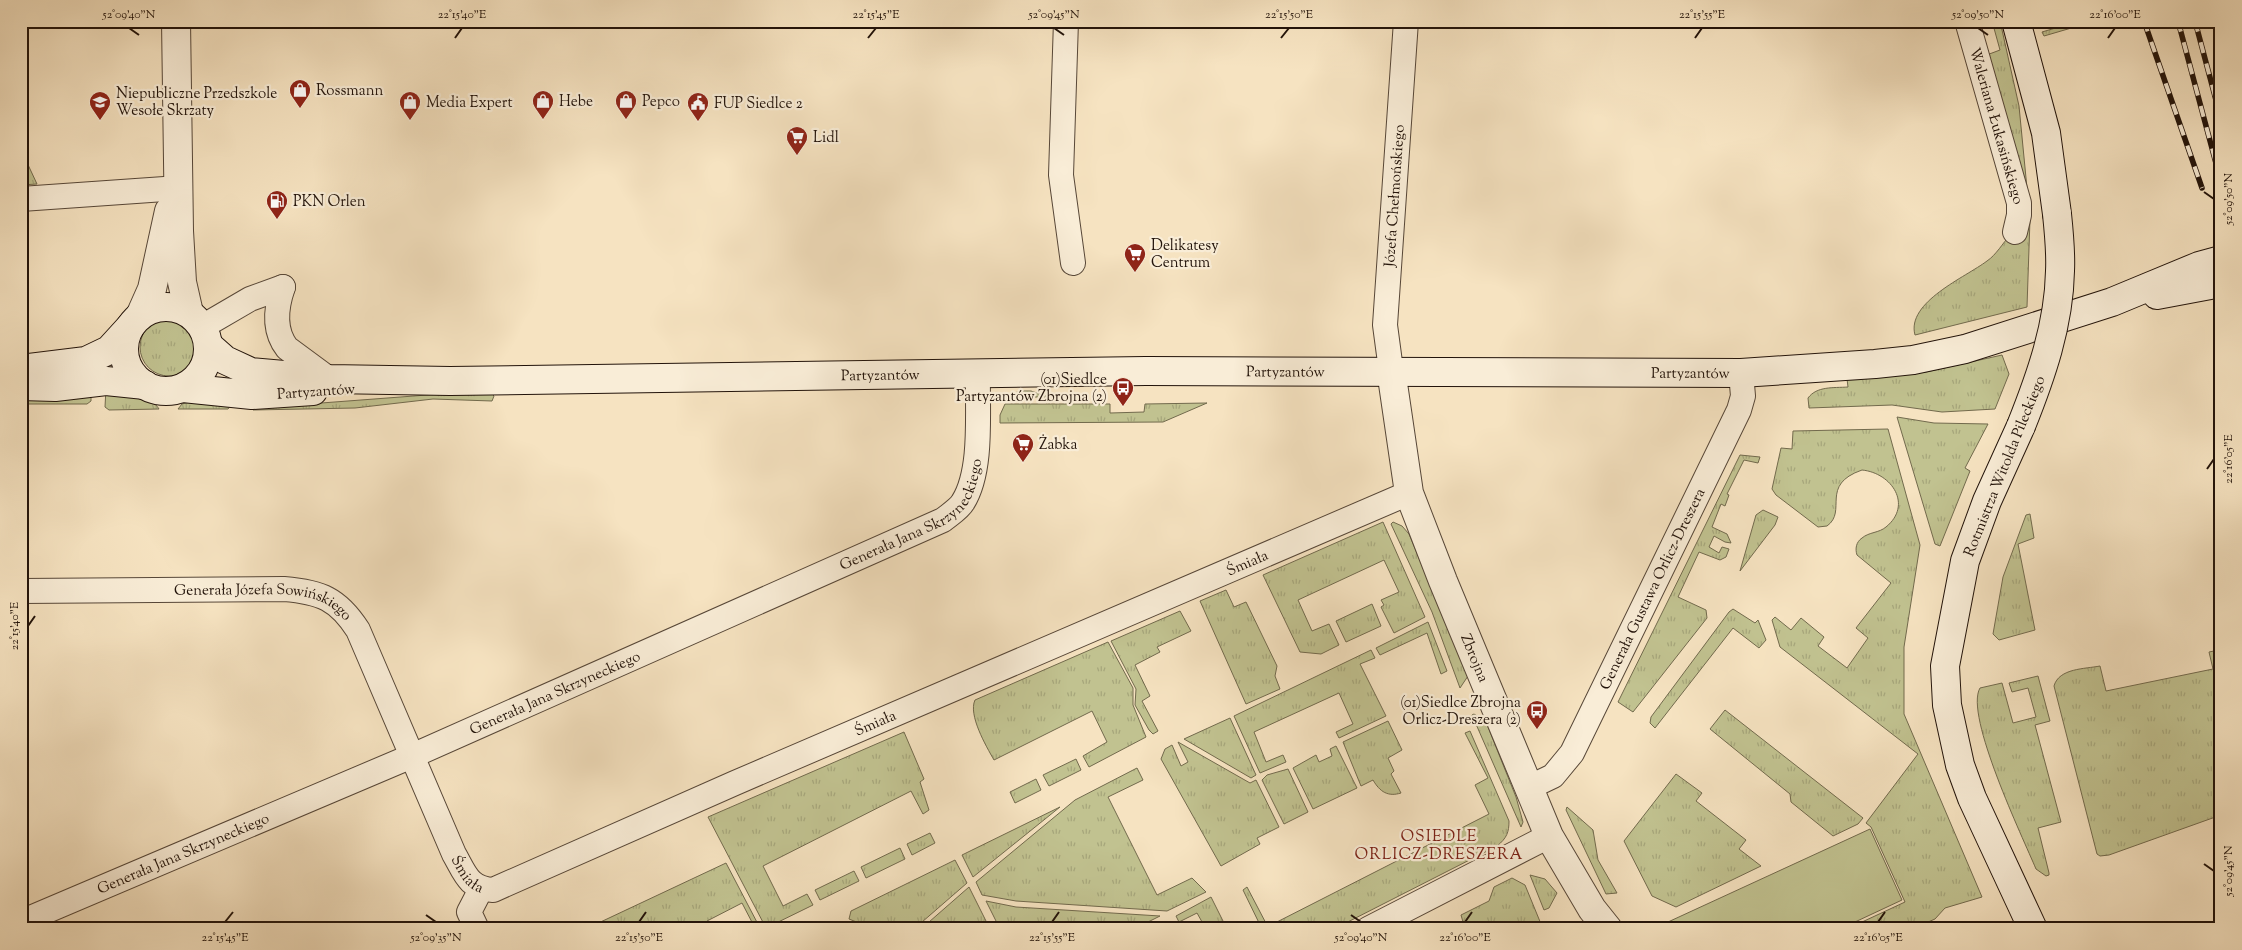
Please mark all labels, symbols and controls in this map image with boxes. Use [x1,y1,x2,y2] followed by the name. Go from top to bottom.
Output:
[102,6,156,24] text: 52°09'40"N
[438,6,487,24] text: 22°15'40"E
[853,6,900,24] text: 22°15'45"E
[1027,6,1080,24] text: 52°09'45"N
[1265,6,1314,24] text: 22°15'50"E
[1679,6,1726,24] text: 22°15'55"E
[1951,6,2005,24] text: 52°09'50"N
[2089,6,2141,24] text: 22°16'00"E
[1963,45,2028,207] street label: Waleriana Łukasińskiego
[288,78,312,109] shop icon: Rossmann
[316,81,384,102] place label: Rossmann
[116,84,277,122] place label: Niepubliczne Przedszkole Wesołe Skrzaty
[531,89,555,120] shop icon: Hebe
[614,89,638,120] shop icon: Pepco
[88,90,112,121] school or university icon: Niepubliczne Przedszkole Wesołe Skrzaty
[398,90,422,121] shop icon: Media Expert
[686,91,710,122] public building icon: FUP Siedlce 2
[559,92,593,113] place label: Hebe
[642,92,680,113] place label: Pepco
[426,93,513,114] place label: Media Expert
[714,94,803,115] place label: FUP Siedlce 2
[1380,124,1411,269] street label: Józefa Chełmońskiego
[785,125,809,156] supermarket icon: Lidl
[813,128,839,149] place label: Lidl
[2220,172,2238,226] text: 52°09'50"N
[265,189,289,220] fuel station icon: PKN Orlen
[293,192,366,213] place label: PKN Orlen
[1151,236,1219,274] place label: Delikatesy Centrum
[1123,242,1147,273] supermarket icon: Delikatesy Centrum
[1246,362,1325,384] street label: Partyzantów
[1651,364,1730,385] street label: Partyzantów
[841,365,920,387] street label: Partyzantów
[956,370,1107,408] place label: (01)Siedlce Partyzantów Zbrojna (2)
[1959,373,2051,560] street label: Rotmistrza Witolda Pileckiego
[1111,376,1135,407] bus stop icon: (01)Siedlce Partyzantów Zbrojna (2)
[276,379,356,406] street label: Partyzantów
[1011,432,1035,463] supermarket icon: Żabka
[1039,434,1078,456] place label: Żabka
[2220,434,2238,484] text: 22°16'05"E
[837,457,988,577] street label: Generała Jana Skrzyneckiego
[1595,485,1711,694] street label: Generała Gustawa Orlicz-Dreszera
[1223,546,1272,582] street label: Śmiała
[174,580,356,626] street label: Generała Józefa Sowińskiego
[6,601,24,650] text: 22°15'40"E
[1454,631,1493,686] street label: Zbrojna
[467,647,644,741] street label: Generała Jana Skrzyneckiego
[1400,693,1521,731] place label: (01)Siedlce Zbrojna Orlicz-Dreszera (2)
[1525,699,1549,730] bus stop icon: (01)Siedlce Zbrojna Orlicz-Dreszera (2)
[851,706,900,742] street label: Śmiała
[94,809,273,900] street label: Generała Jana Skrzyneckiego
[1355,826,1523,867] district label: OSIEDLE ORLICZ-DRESZERA
[2220,845,2238,898] text: 52°09'45"N
[445,851,486,899] street label: Śmiała
[202,929,249,947] text: 22°15'45"E
[409,929,462,947] text: 52°09'35"N
[615,929,664,947] text: 22°15'50"E
[1029,929,1076,947] text: 22°15'55"E
[1334,929,1388,947] text: 52°09'40"N
[1439,929,1491,947] text: 22°16'00"E
[1853,929,1903,947] text: 22°16'05"E

